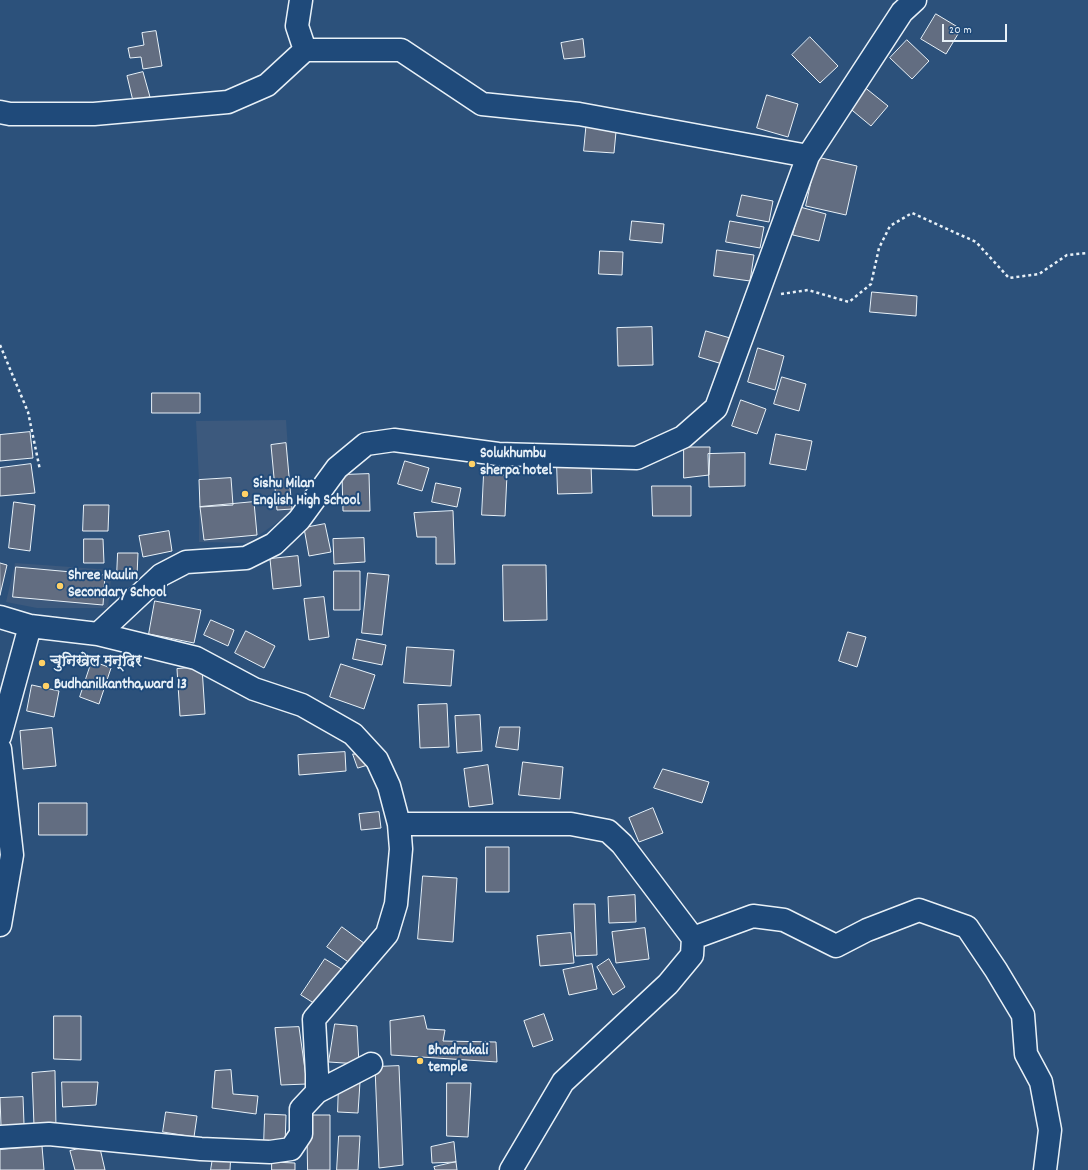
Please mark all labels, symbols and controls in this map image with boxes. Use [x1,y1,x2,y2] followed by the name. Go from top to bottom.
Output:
[944,16,1009,42] scale bar
[949,22,972,39] text: 20 m
[480,446,552,481] place label: Solukhumbu sherpa hotel
[467,459,477,469] marker: Solukhumbu sherpa hotel
[253,476,360,511] place label: Sishu Milan English High School
[240,489,250,499] marker: Sishu Milan English High School
[68,568,166,603] place label: Shree Naulin Secondary School
[55,581,65,591] marker: Shree Naulin Secondary School
[50,654,141,672] place label: चुनिखेल मन्दिर
[37,658,47,668] marker: चुनिखेल मन्दिर
[54,677,187,695] place label: Budhanilkantha,ward 13
[41,681,51,691] marker: Budhanilkantha,ward 13
[428,1043,488,1078] place label: Bhadrakali temple
[415,1056,425,1066] marker: Bhadrakali temple

